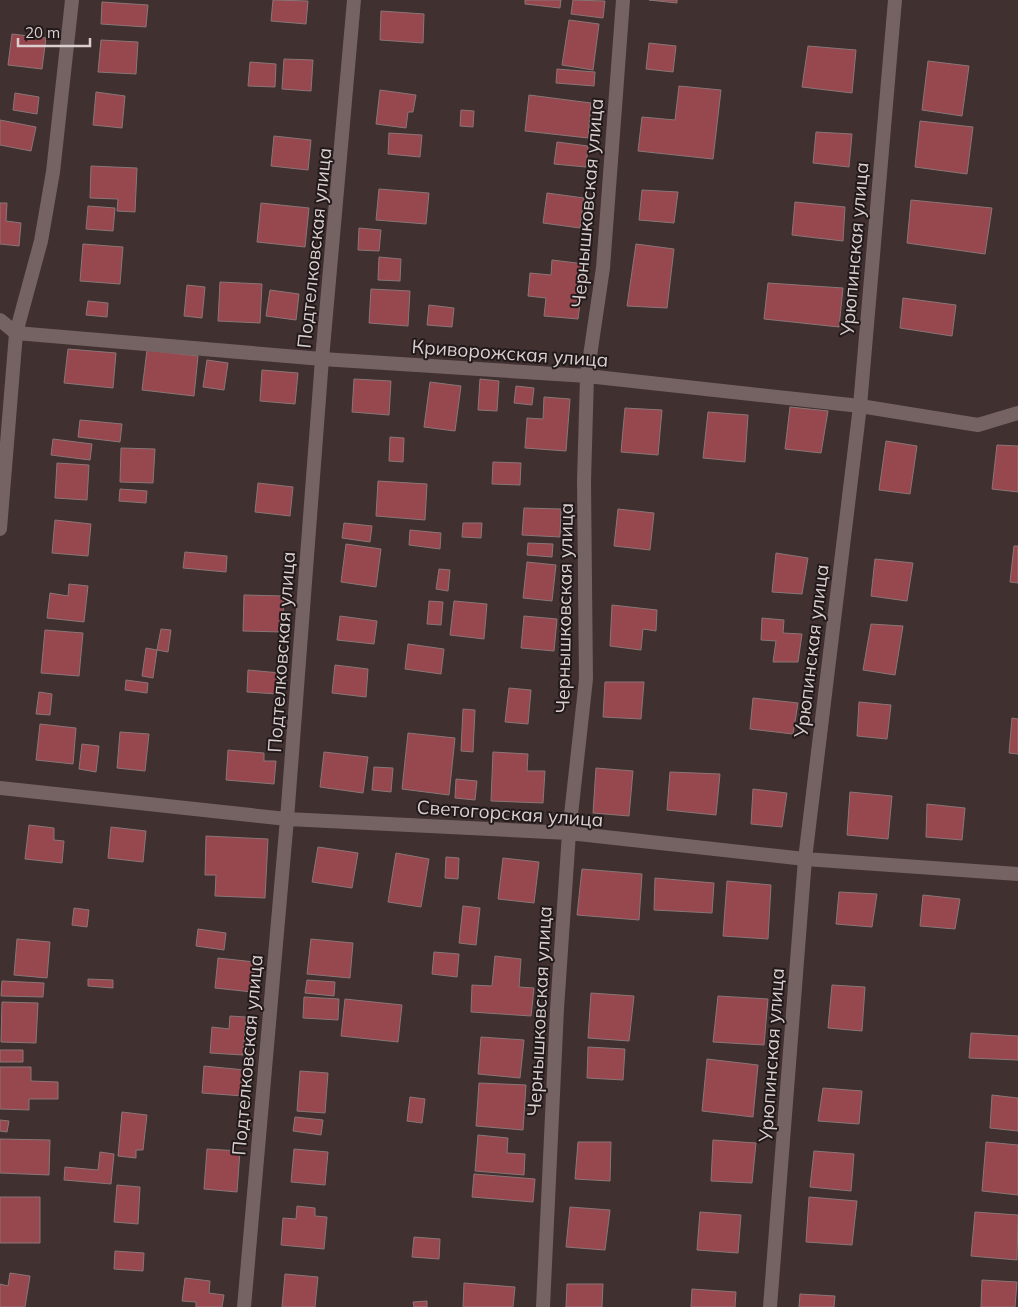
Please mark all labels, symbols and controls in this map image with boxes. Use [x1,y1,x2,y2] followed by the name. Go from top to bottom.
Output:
[18,15,90,47] scale bar
[25,23,60,42] text: 20 m
[566,97,608,309] street label: Чернышковская улица
[292,147,336,349] street label: Подтелковская улица
[834,161,874,338] street label: Урюпинская улица
[411,334,609,372] street label: Криворожская улица
[550,503,578,713] street label: Чернышковская улица
[262,551,300,753] street label: Подтелковская улица
[788,563,834,740] street label: Урюпинская улица
[416,795,604,831] street label: Светогорская улица
[522,905,556,1117] street label: Чернышковская улица
[226,954,268,1156] street label: Подтелковская улица
[753,967,789,1144] street label: Урюпинская улица

